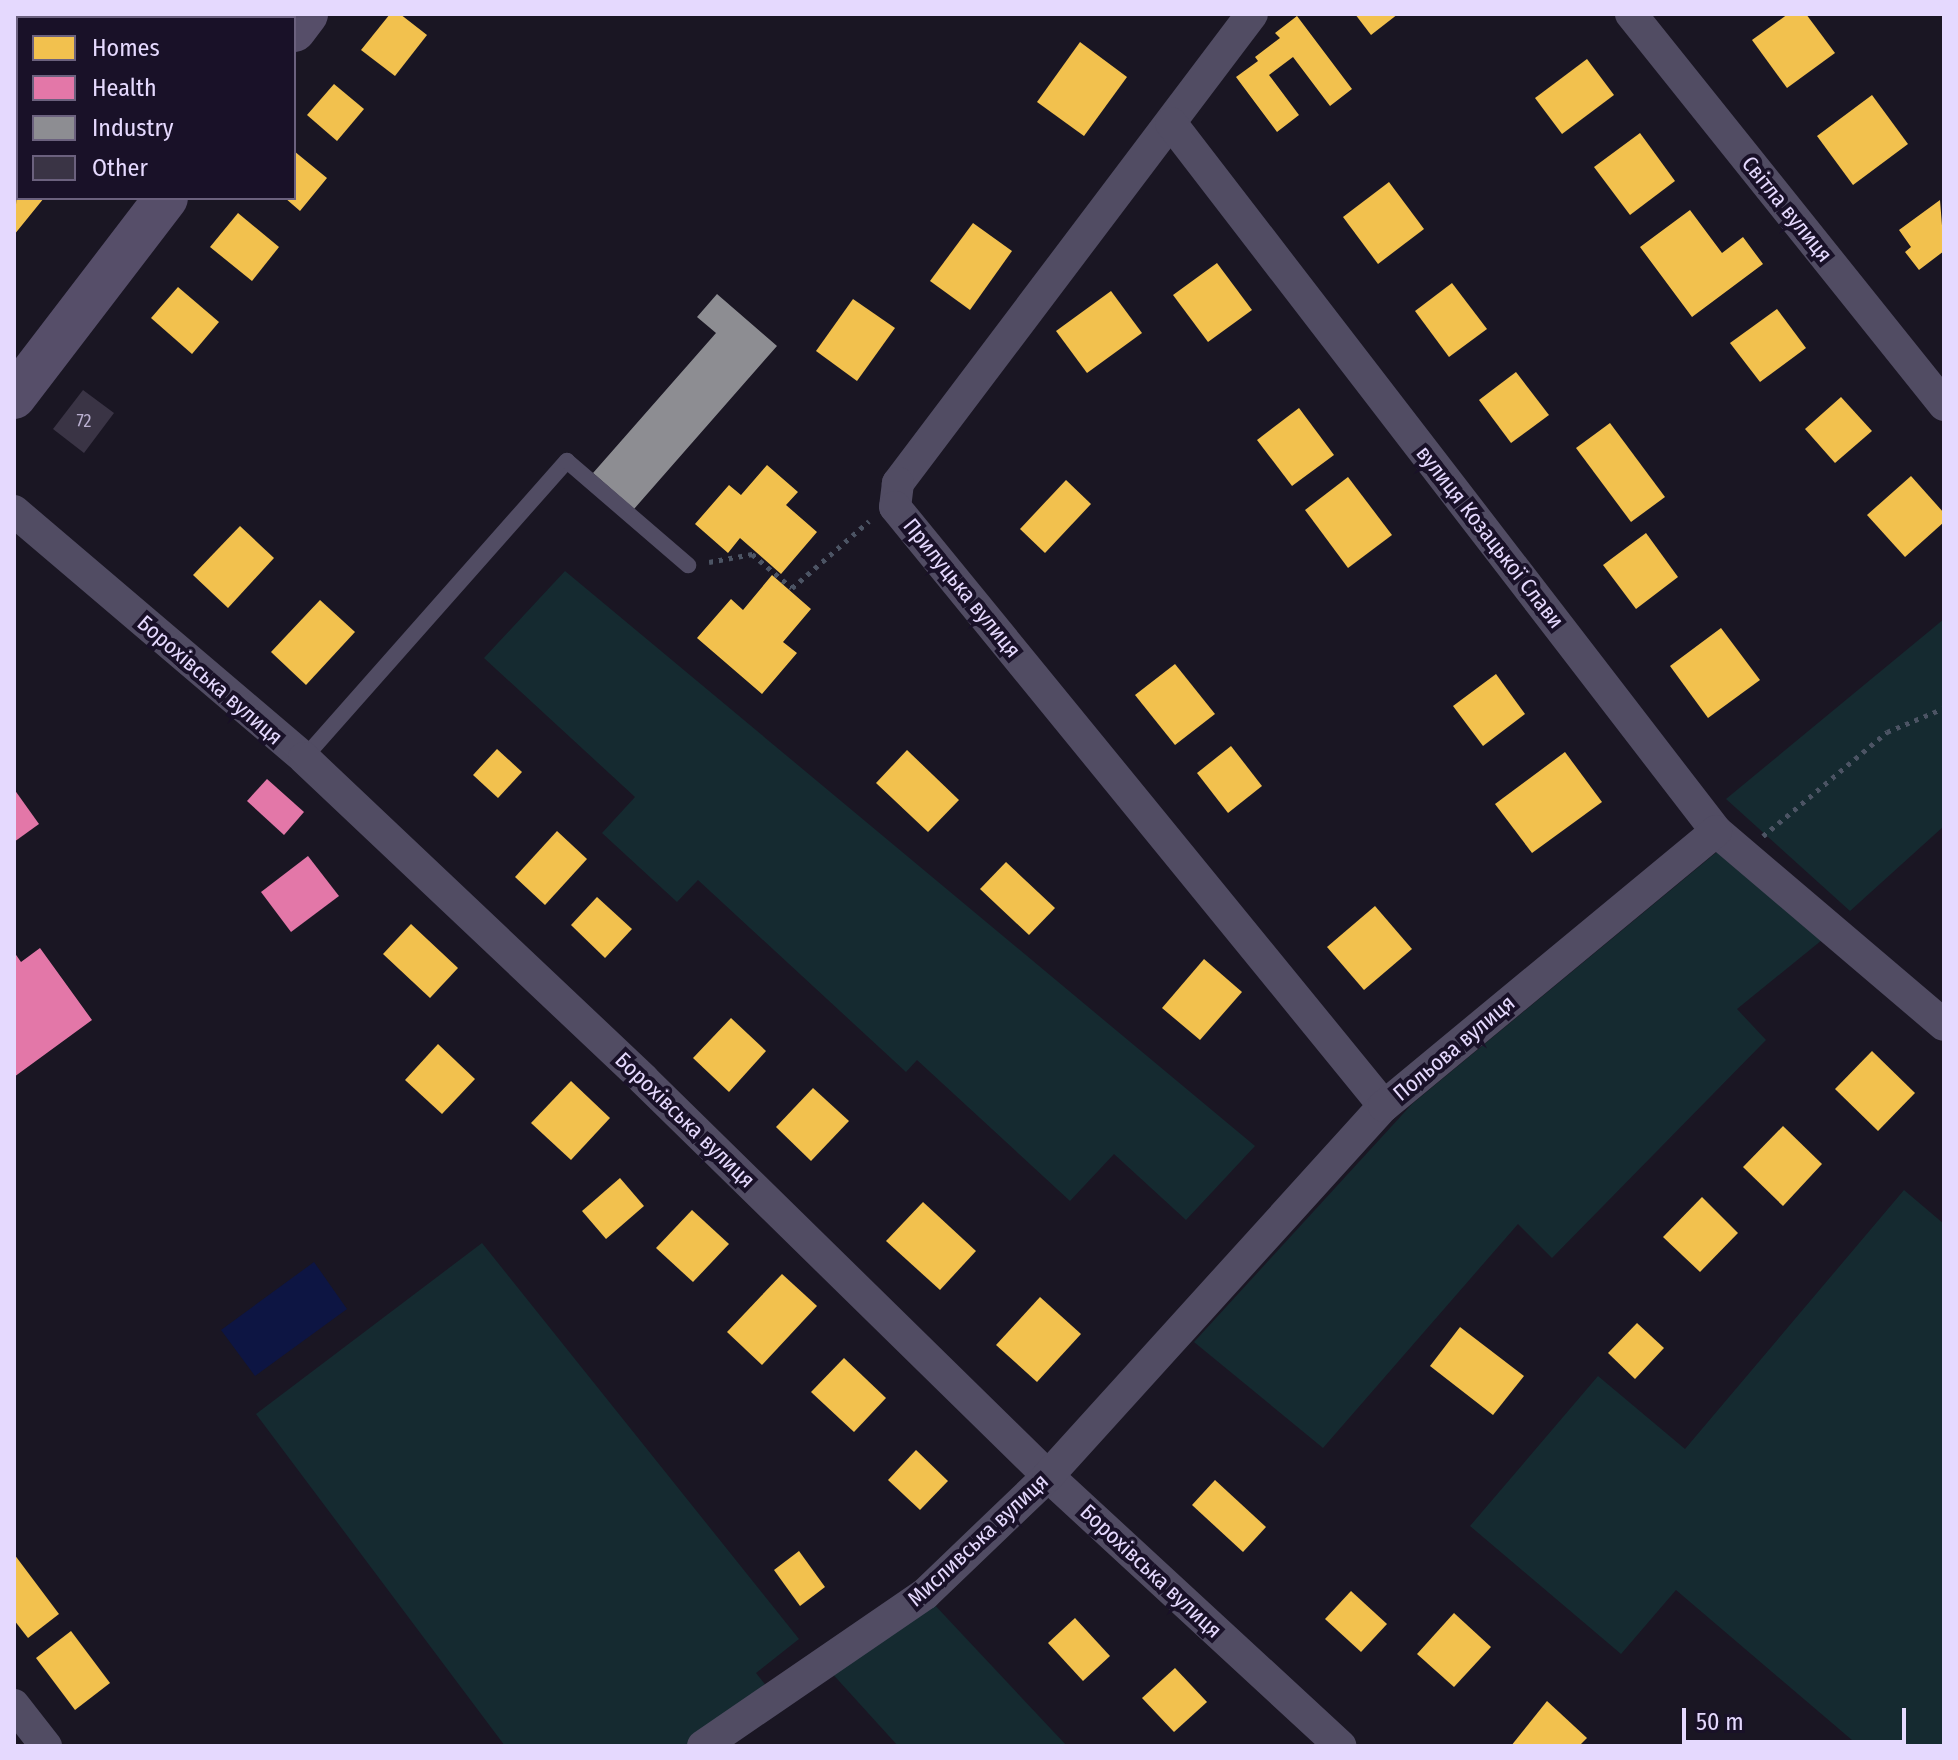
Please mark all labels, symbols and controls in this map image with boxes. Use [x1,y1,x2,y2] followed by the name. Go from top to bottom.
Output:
[16,16,296,200] legend
[92,34,160,62] text: Homes
[92,74,157,102] text: Health
[92,114,174,142] text: Industry
[1736,151,1838,267] street label: Світла вулиця
[92,154,148,182] text: Other
[76,410,92,432] house number: 72
[1411,440,1569,634] street label: вулиця Козацької Слави
[898,513,1026,663] street label: Прилуцька вулиця
[132,610,288,750] street label: Борохівська вулиця
[1388,990,1520,1106] street label: Польова вулиця
[610,1047,760,1193] street label: Борохівська вулиця
[902,1468,1054,1612] street label: Мисливська вулиця
[1075,1499,1227,1643] street label: Борохівська вулиця
[1686,1692,1910,1742] scale bar
[1696,1708,1744,1736] text: 50 m

